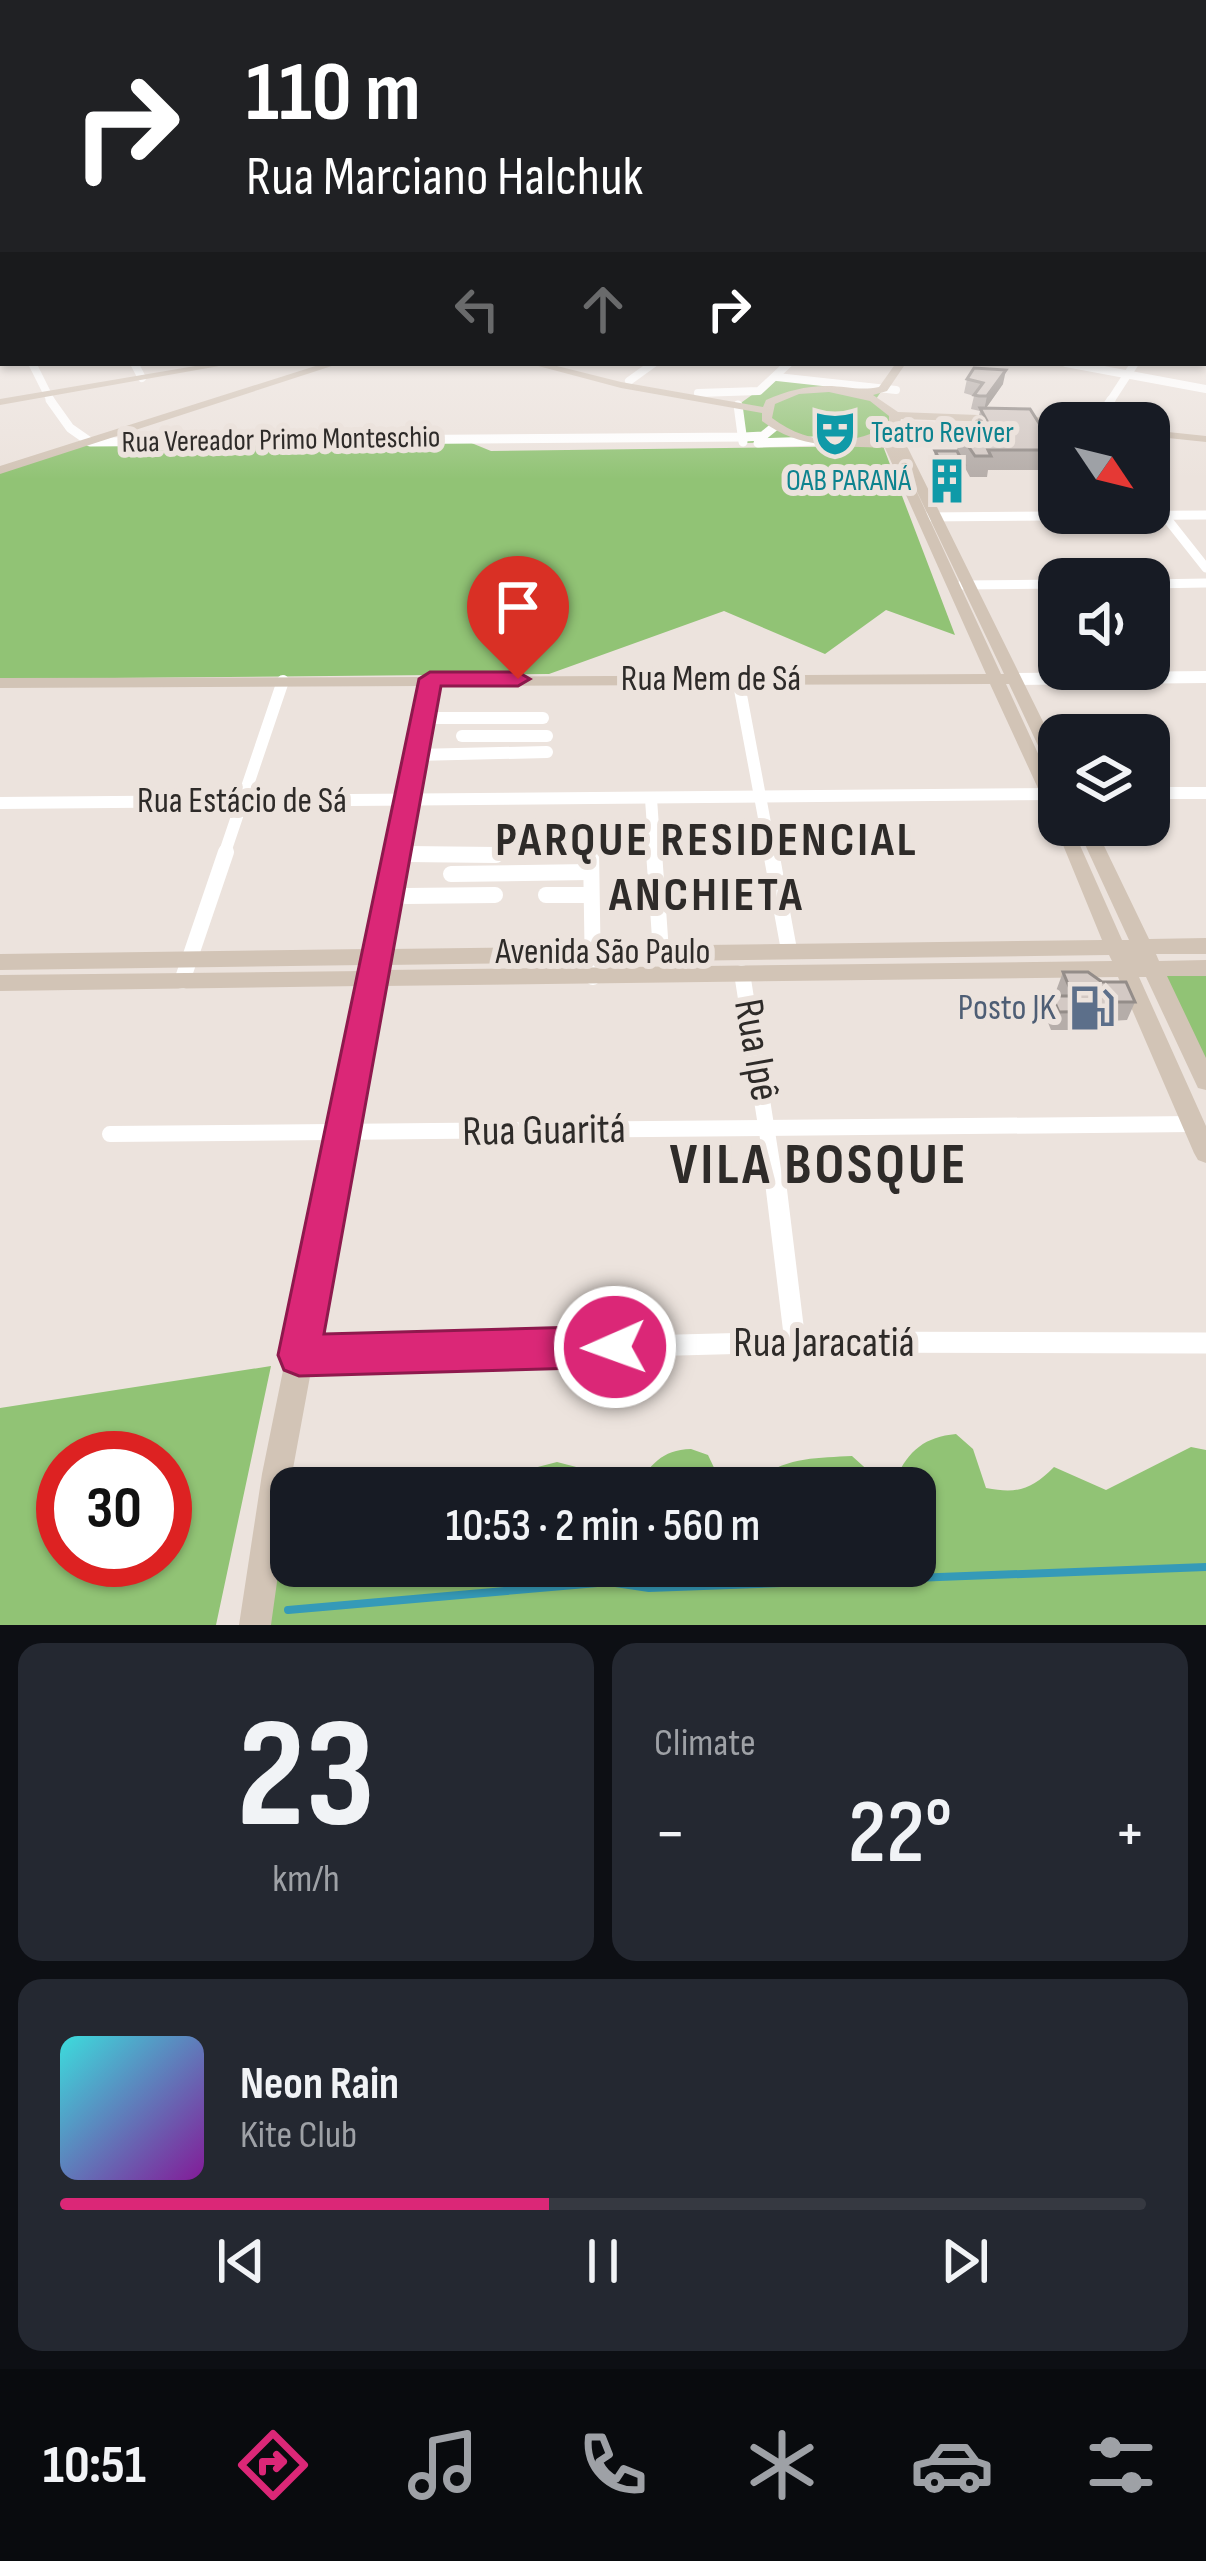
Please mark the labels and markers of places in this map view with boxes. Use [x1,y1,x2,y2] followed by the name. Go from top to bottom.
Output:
[810,408,860,458] theatre icon: Teatro Reviver
[871,415,1014,451] place label: Teatro Reviver
[922,456,972,506] building icon: OAB PARANÁ
[786,463,911,499] place label: OAB PARANÁ
[467,556,569,679] pin
[1067,983,1117,1033] fuel station icon: Posto JK
[958,987,1057,1030] place label: Posto JK

